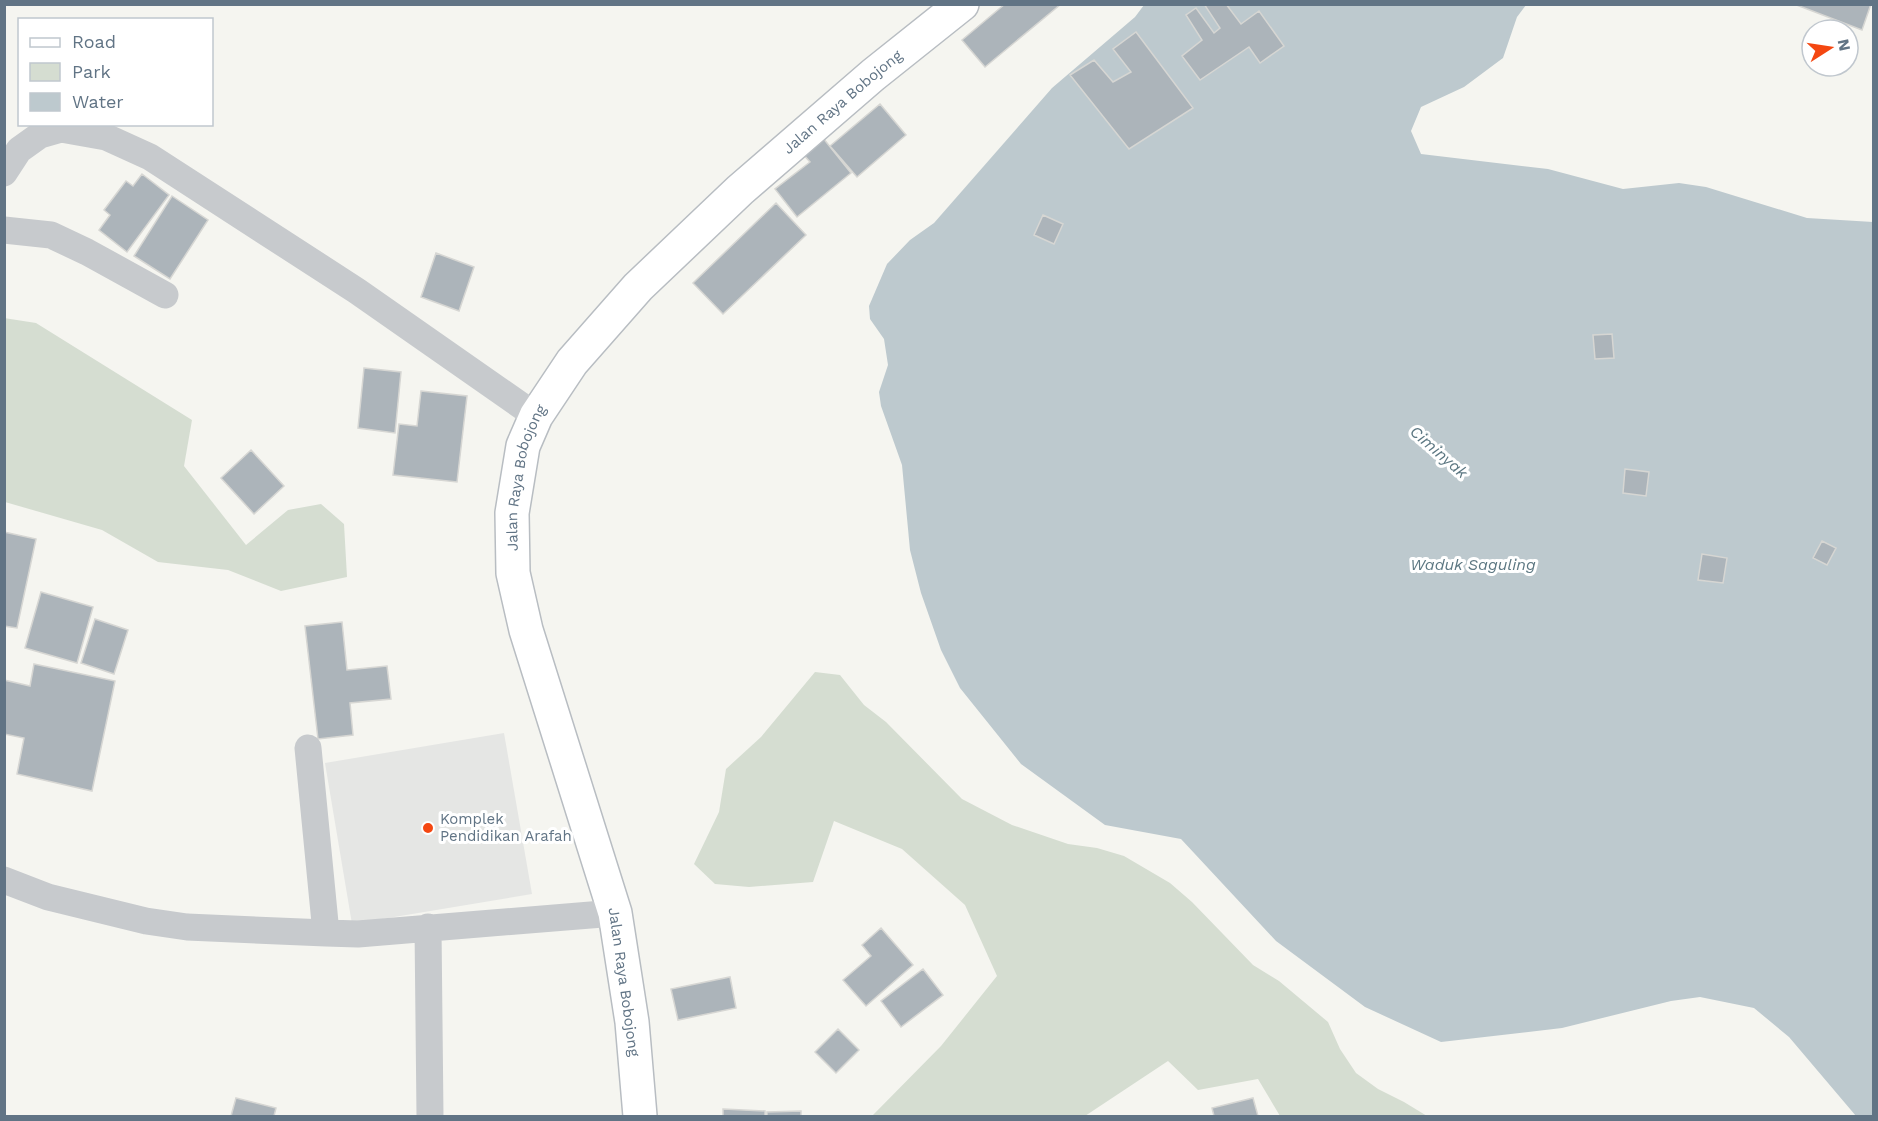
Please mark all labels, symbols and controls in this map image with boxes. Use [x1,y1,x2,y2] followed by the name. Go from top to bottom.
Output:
[18,18,213,126] legend
[1800,18,1860,78] north arrow
[72,31,116,52] text: Road
[1834,37,1855,53] text: N
[779,46,906,158] street label: Jalan Raya Bobojong
[72,61,111,82] text: Park
[72,91,124,112] text: Water
[503,401,550,551] street label: Jalan Raya Bobojong
[1406,422,1473,483] water label: Ciminyak
[1410,555,1536,574] water label: Waduk Saguling
[440,810,572,845] place label: Komplek Pendidikan Arafah
[421,821,435,835] marker: Komplek Pendidikan Arafah
[605,906,643,1058] street label: Jalan Raya Bobojong

